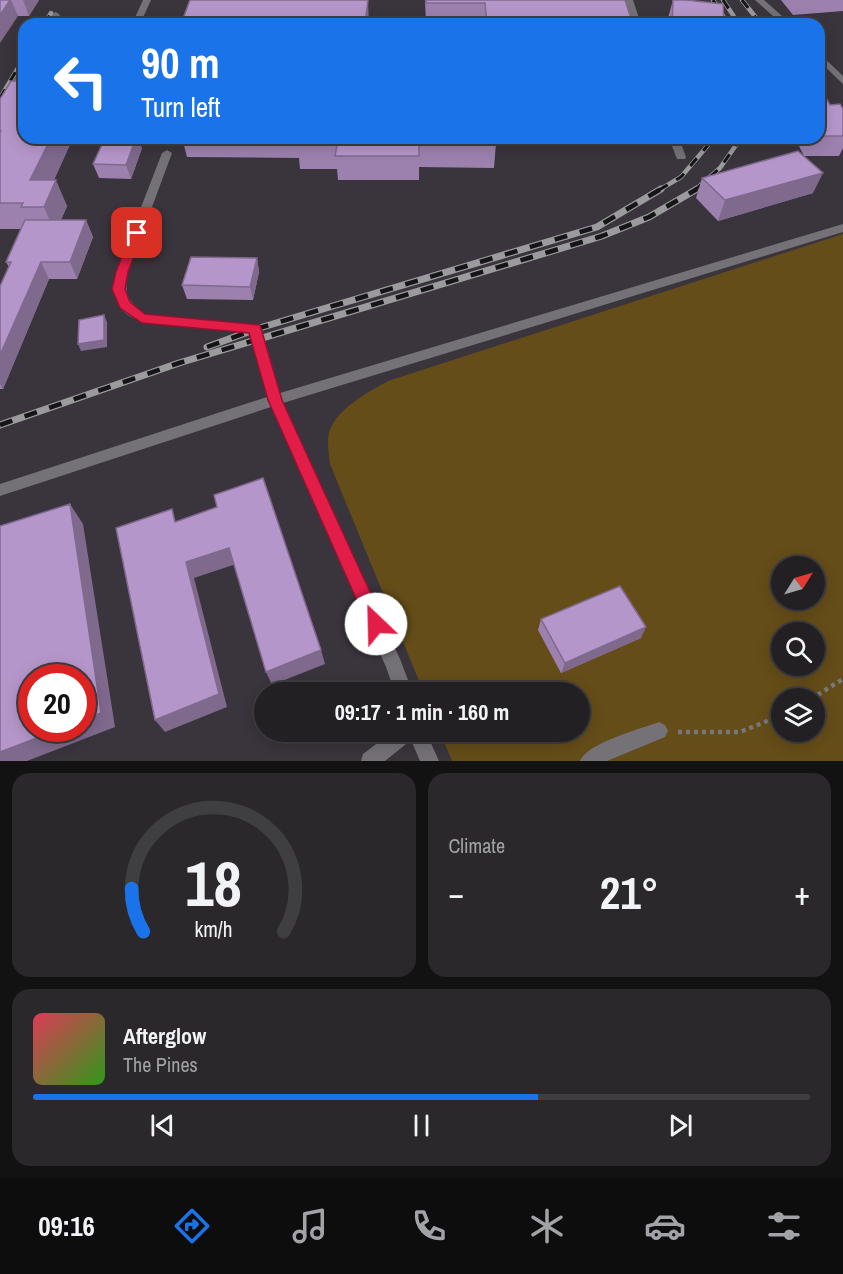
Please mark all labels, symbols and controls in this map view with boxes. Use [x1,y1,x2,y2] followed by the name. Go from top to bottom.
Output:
[141,35,220,91] text: 90 m
[42,42,120,120] icon: left
[141,89,220,125] text: Turn left
[111,207,162,258] pin
[120,216,153,249] icon: arrive
[771,556,825,610] north arrow
[771,556,825,742] map controls
[344,592,408,656] position arrow
[771,622,825,676] button: search
[18,664,96,742] speed limit sign: 20
[771,688,825,742] button: layers
[335,697,509,727] text: 09:17 · 1 min · 160 m
[449,832,505,859] text: Climate
[185,841,242,925] text: 18
[600,862,659,923] text: 21°
[449,871,464,915] text: −
[794,871,810,915] text: +
[195,915,233,944] text: km/h
[123,1021,206,1051] text: Afterglow
[123,1051,198,1078] text: The Pines
[146,1109,179,1142] icon: previous
[405,1109,438,1142] icon: pause
[664,1109,697,1142] icon: next
[171,1205,213,1247] icon: directions
[289,1205,331,1247] icon: music
[408,1205,450,1247] icon: phone
[526,1205,568,1247] icon: climate
[644,1205,686,1247] icon: car
[763,1205,805,1247] icon: filters
[38,1208,95,1244] text: 09:16

